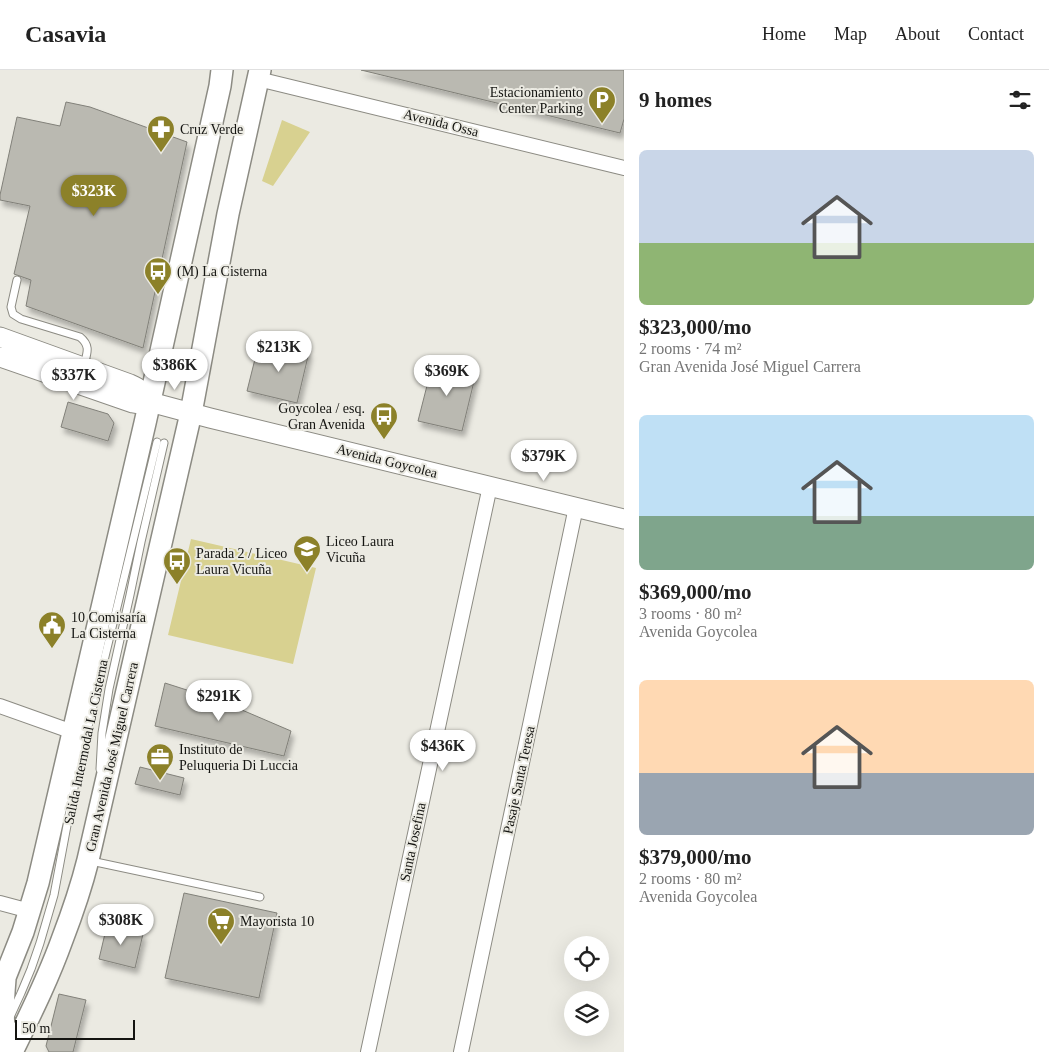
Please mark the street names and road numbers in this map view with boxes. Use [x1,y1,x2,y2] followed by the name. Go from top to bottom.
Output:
[402,106,481,140] street label: Avenida Ossa
[335,441,440,481] street label: Avenida Goycolea
[61,657,111,826] street label: Salida Intermodal La Cisterna
[83,660,141,853] street label: Gran Avenida José Miguel Carrera
[500,724,538,835] street label: Pasaje Santa Teresa
[397,800,429,883] street label: Santa Josefina

